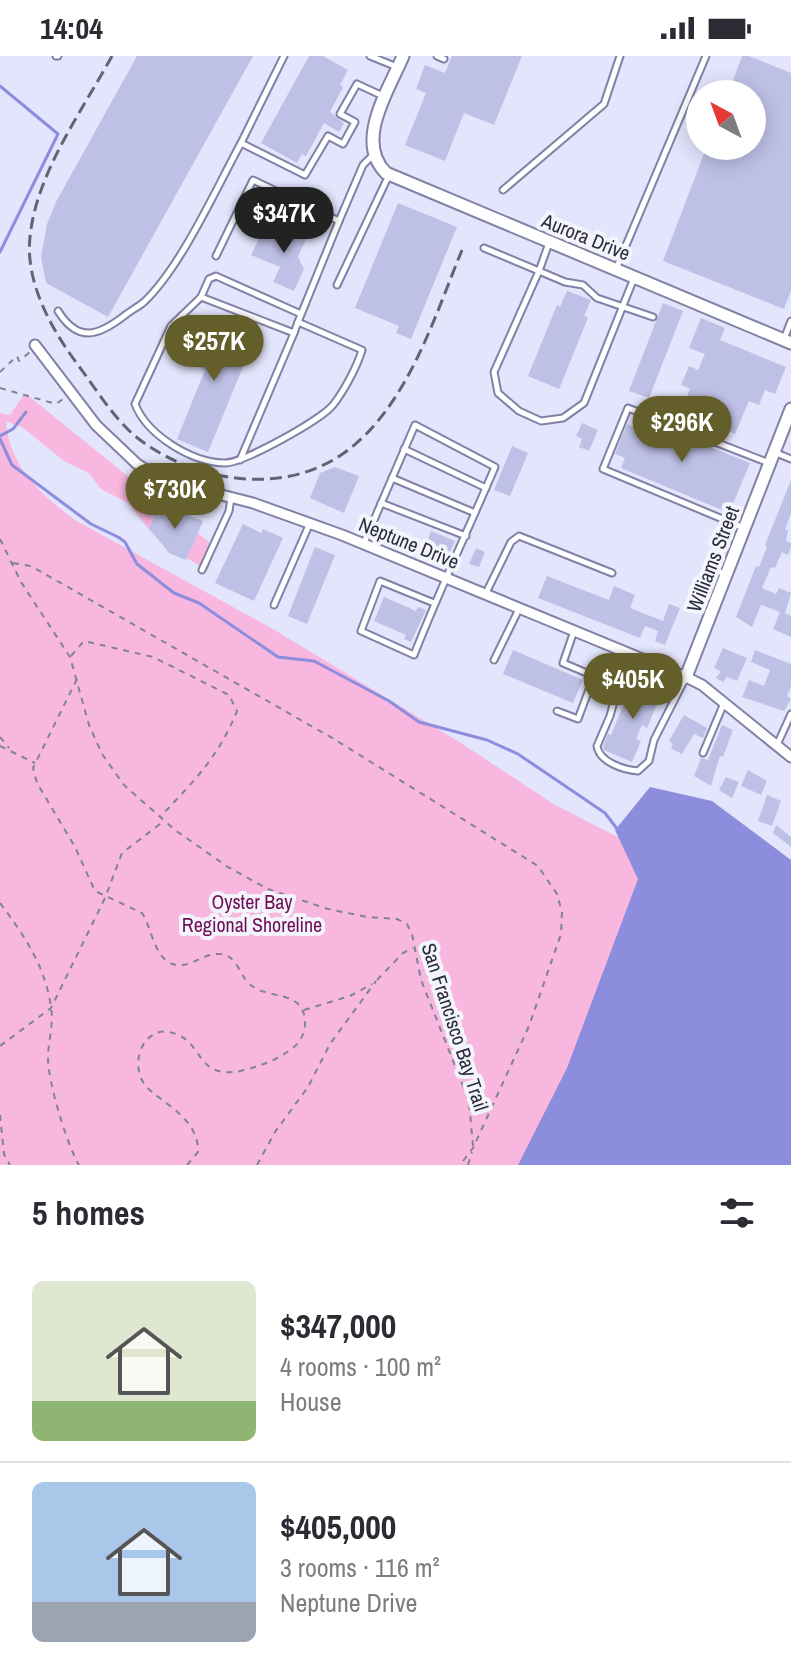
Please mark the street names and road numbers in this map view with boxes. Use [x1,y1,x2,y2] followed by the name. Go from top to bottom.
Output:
[537,206,634,266] street label: Aurora Drive
[680,502,745,616] street label: Williams Street
[355,510,463,575] street label: Neptune Drive
[416,939,495,1114] street label: San Francisco Bay Trail

